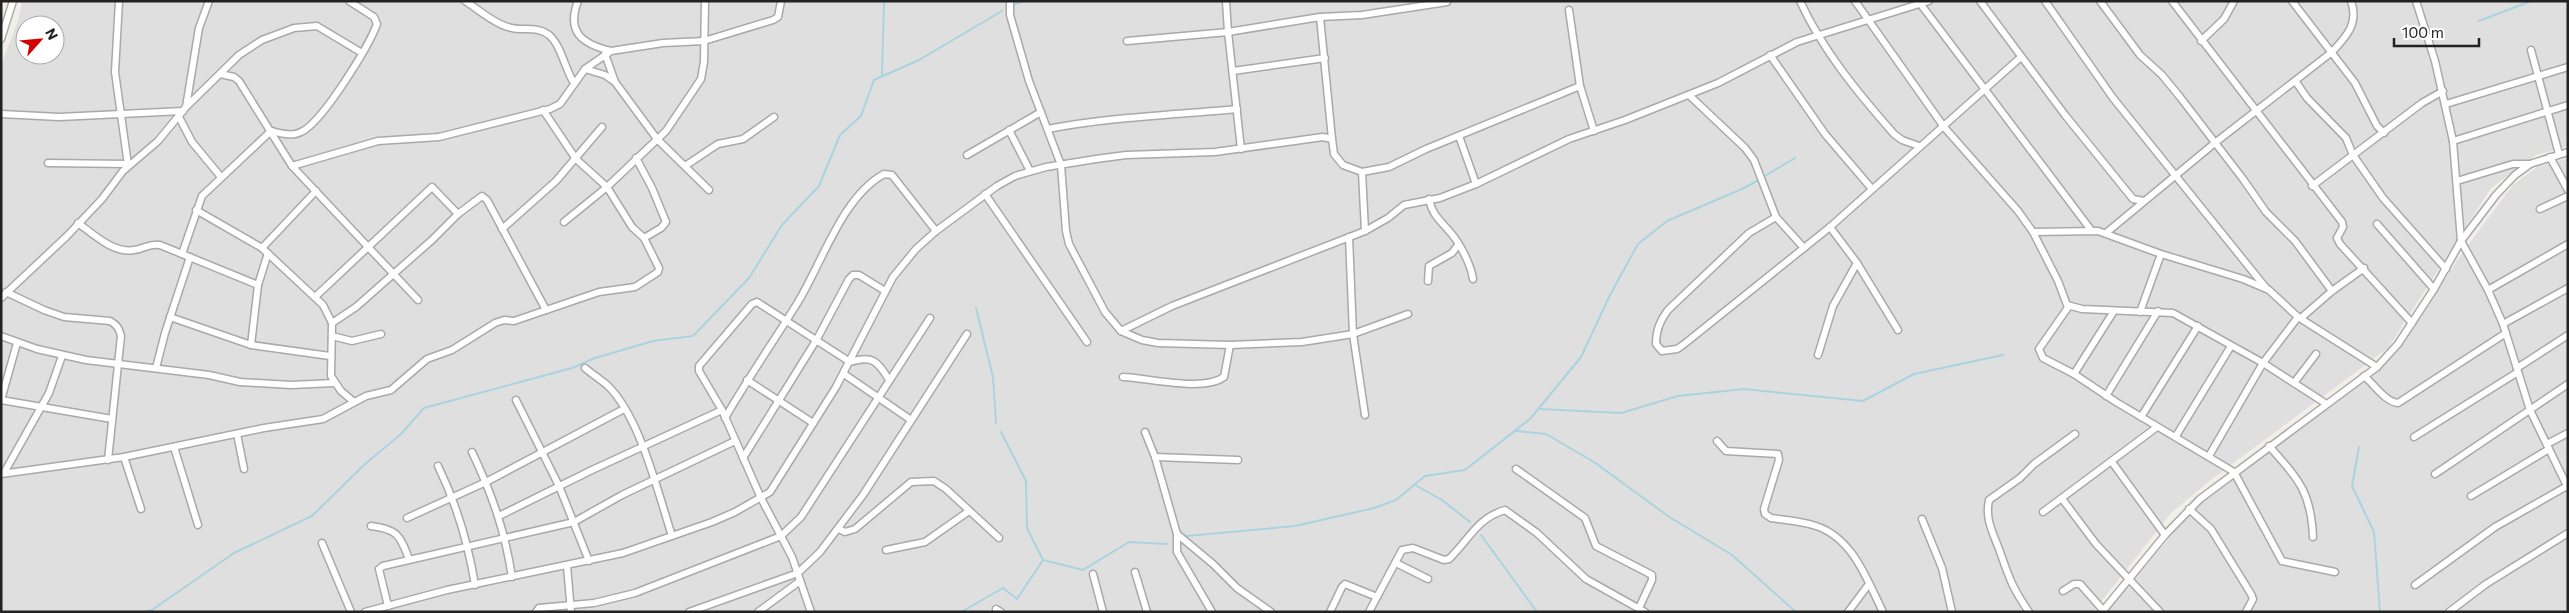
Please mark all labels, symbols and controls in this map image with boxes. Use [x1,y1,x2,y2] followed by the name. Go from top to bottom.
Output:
[15,15,65,65] north arrow
[2394,15,2479,47] scale bar
[2402,23,2444,41] text: 100 m
[42,25,62,42] text: N

